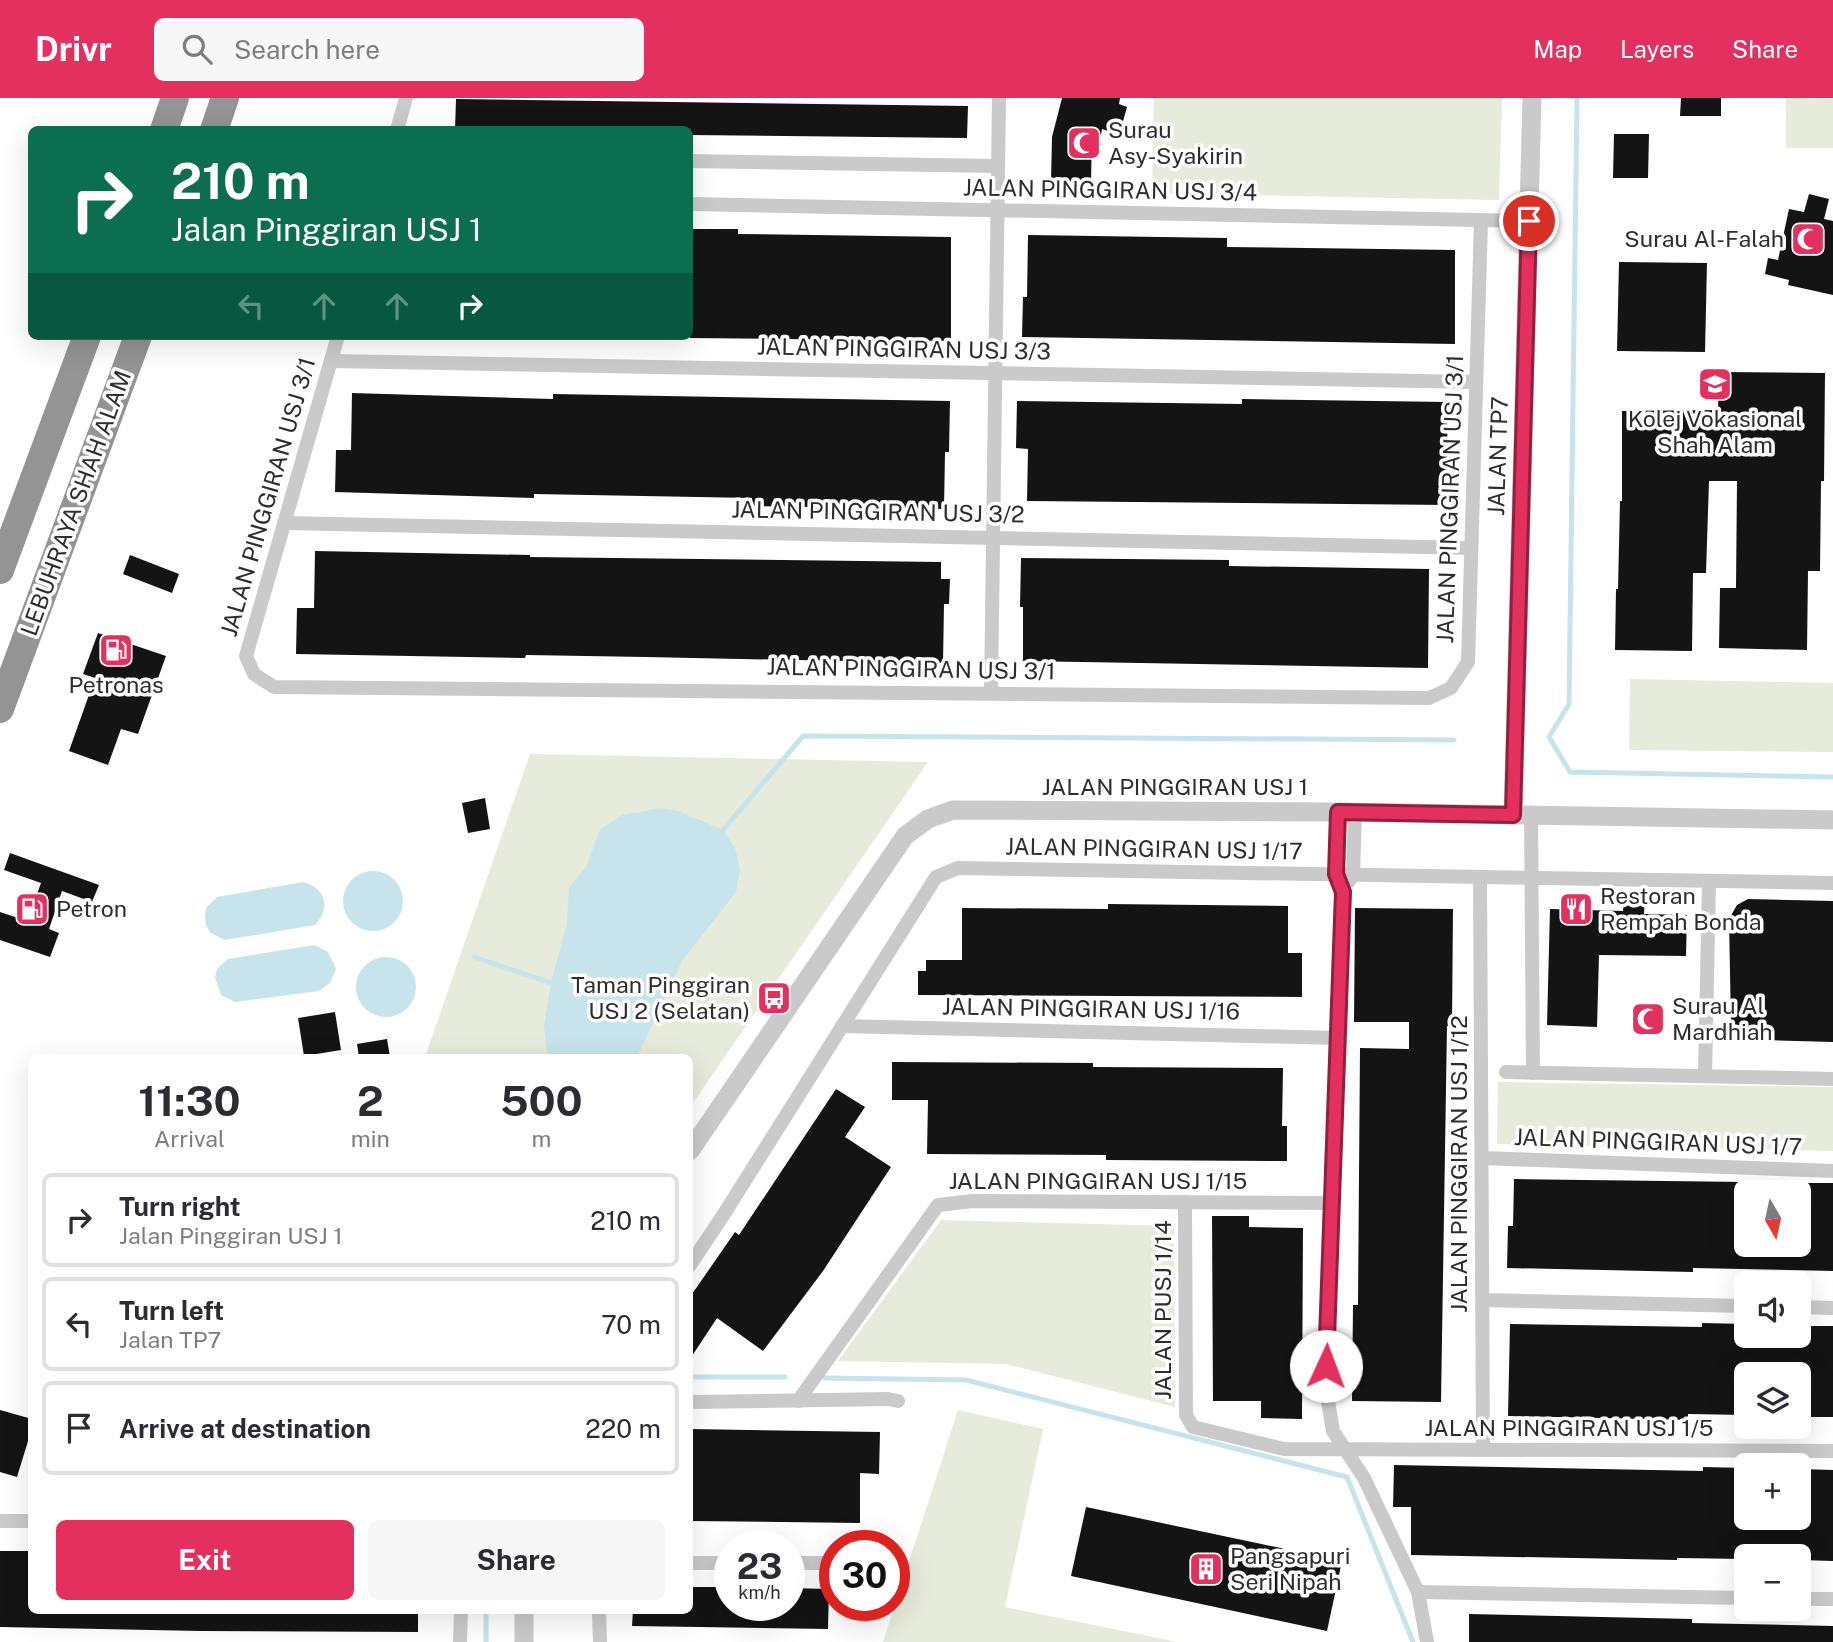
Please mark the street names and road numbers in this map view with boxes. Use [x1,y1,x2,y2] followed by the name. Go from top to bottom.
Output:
[963,173,1257,206] street label: JALAN PINGGIRAN USJ 3/4
[757,332,1051,365] street label: JALAN PINGGIRAN USJ 3/3
[215,354,320,639] street label: JALAN PINGGIRAN USJ 3/1
[1431,354,1468,644] street label: JALAN PINGGIRAN USJ 3/1
[15,366,136,639] street label: LEBUHRAYA SHAH ALAM
[1482,396,1513,516] street label: JALAN TP7
[731,495,1025,528] street label: JALAN PINGGIRAN USJ 3/2
[766,652,1056,685] street label: JALAN PINGGIRAN USJ 3/1
[1042,773,1308,800] street label: JALAN PINGGIRAN USJ 1
[1005,832,1303,865] street label: JALAN PINGGIRAN USJ 1/17
[942,992,1240,1025] street label: JALAN PINGGIRAN USJ 1/16
[1445,1015,1472,1313] street label: JALAN PINGGIRAN USJ 1/12
[1514,1123,1803,1160] street label: JALAN PINGGIRAN USJ 1/7
[949,1167,1247,1194] street label: JALAN PINGGIRAN USJ 1/15
[1149,1220,1176,1400] street label: JALAN PUSJ 1/14
[1424,1414,1714,1441] street label: JALAN PINGGIRAN USJ 1/5

